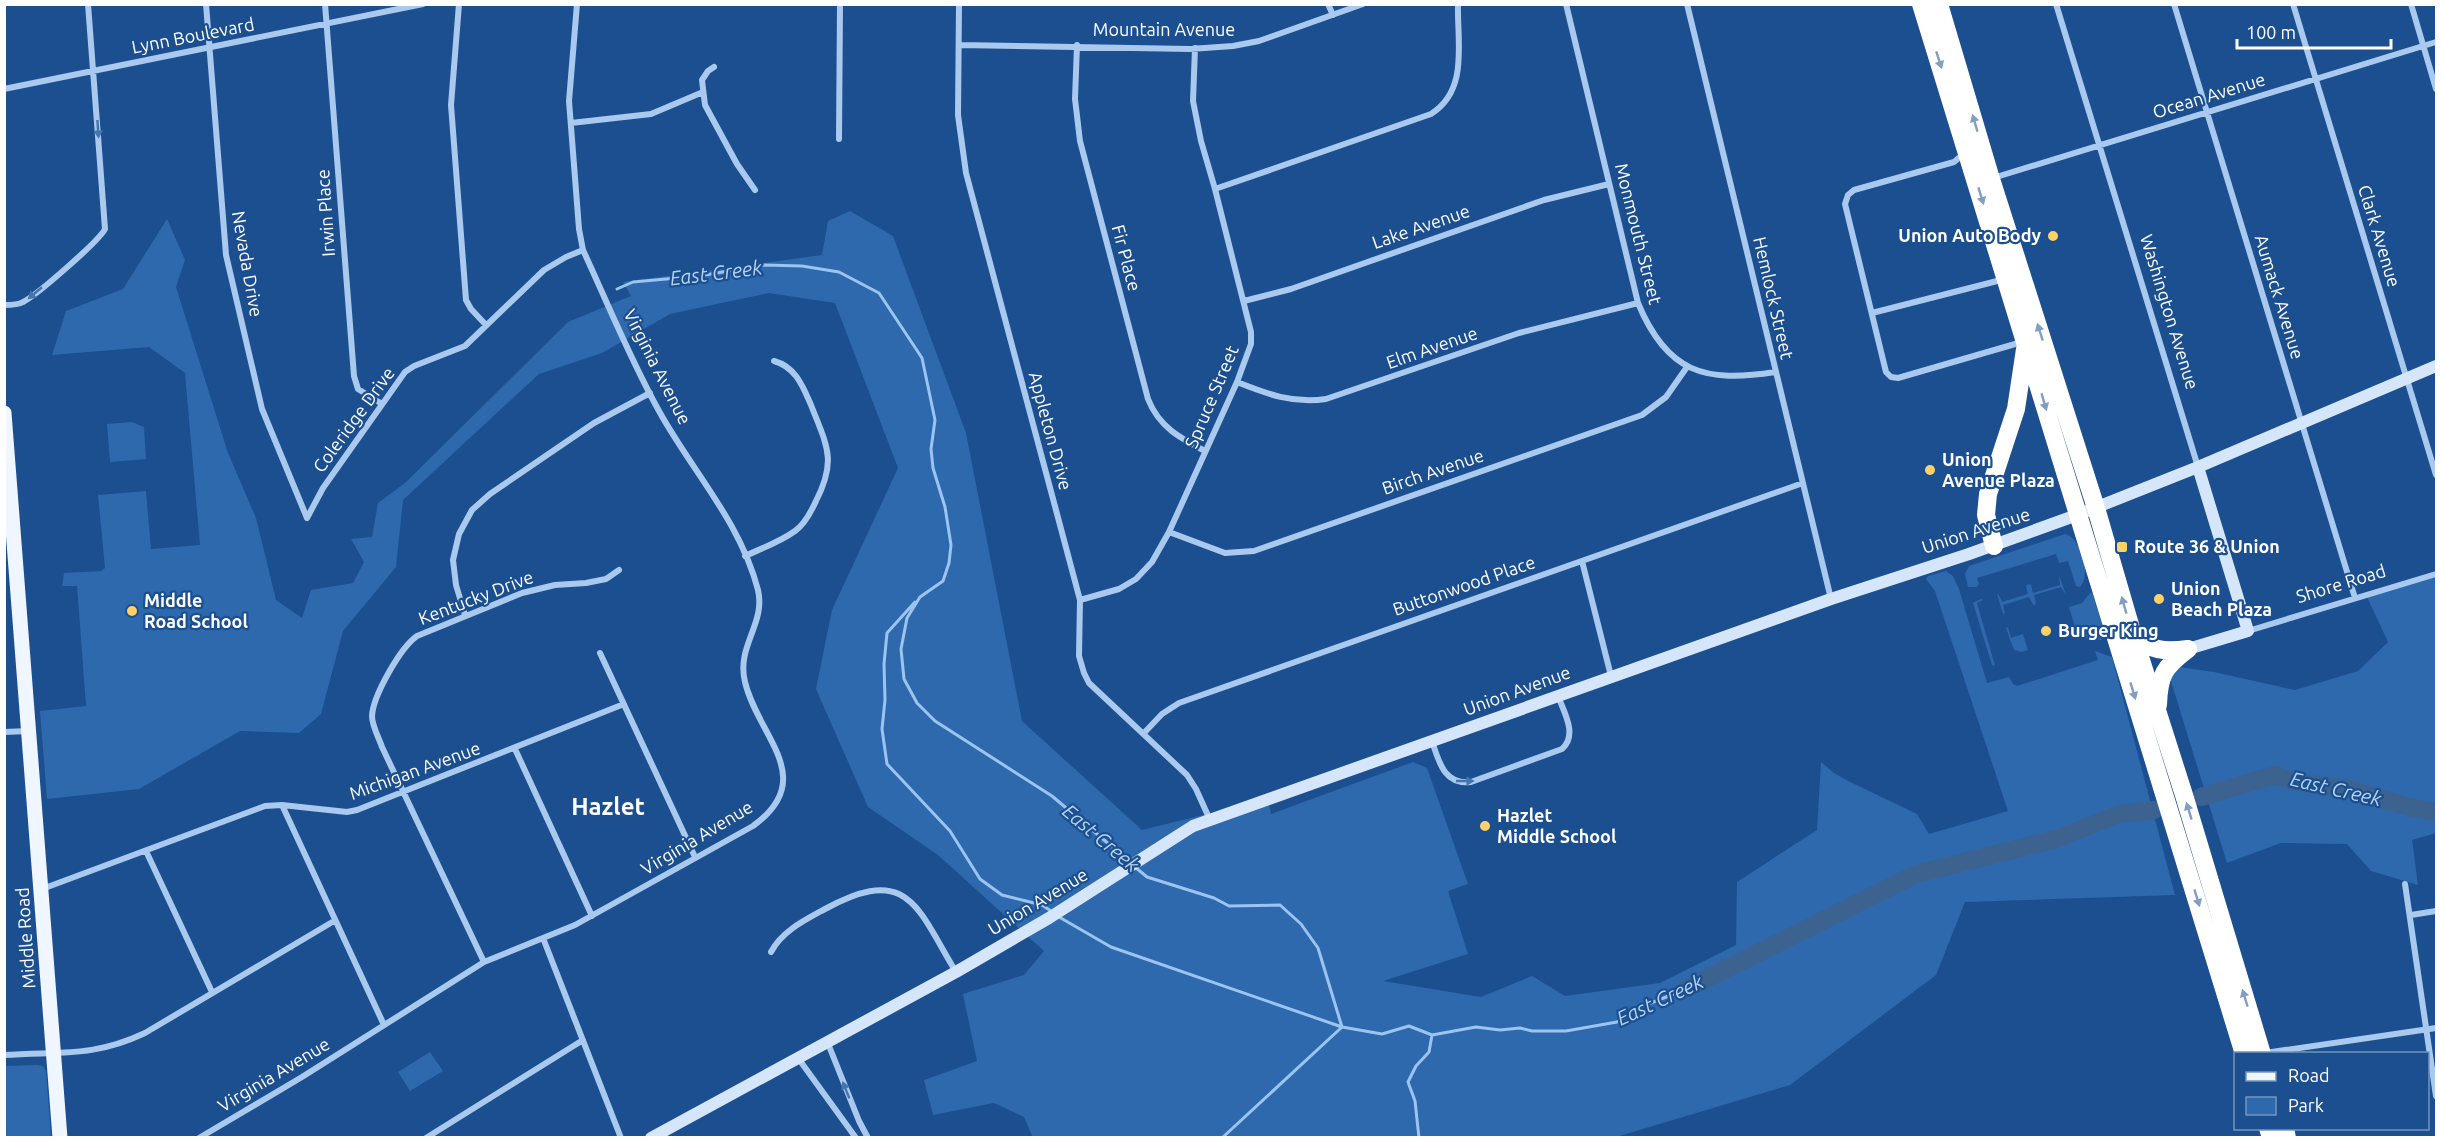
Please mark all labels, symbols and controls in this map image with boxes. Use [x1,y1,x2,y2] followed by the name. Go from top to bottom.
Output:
[2237,12,2392,50] scale bar
[130,13,256,57] street label: Lynn Boulevard
[1093,19,1235,39] street label: Mountain Avenue
[2246,22,2296,42] text: 100 m
[1935,51,1944,69] one-way arrow
[2150,68,2267,122] street label: Ocean Avenue
[1970,114,1979,132] one-way arrow
[93,120,103,139] one-way arrow
[1612,161,1666,306] street label: Monmouth Street
[312,169,338,257] street label: Irwin Place
[2355,182,2405,289] street label: Clark Avenue
[1977,187,1986,205] one-way arrow
[1369,200,1472,252] street label: Lake Avenue
[229,209,267,318] street label: Nevada Drive
[1109,222,1145,293] street label: Fir Place
[1898,225,2041,245] place label: Union Auto Body
[2046,229,2060,243] marker: Union Auto Body
[2137,232,2203,392] street label: Washington Avenue
[2252,232,2308,361] street label: Aumack Avenue
[1750,235,1798,361] street label: Hemlock Street
[668,255,764,290] water label: East Creek
[27,286,43,299] one-way arrow
[620,306,696,427] street label: Virginia Avenue
[1383,322,1480,372] street label: Elm Avenue
[2035,323,2044,341] one-way arrow
[1180,342,1242,451] street label: Spruce Street
[308,363,398,476] street label: Coleridge Drive
[1026,369,1076,492] street label: Appleton Drive
[2040,393,2049,411] one-way arrow
[1379,444,1486,498] street label: Birch Avenue
[1942,449,2055,490] place label: Union Avenue Plaza
[1923,463,1937,477] marker: Union Avenue Plaza
[1919,503,2032,557] street label: Union Avenue
[2134,536,2280,556] place label: Route 36 & Union
[2115,540,2129,554] marker: Route 36 & Union
[1390,551,1538,619] street label: Buttonwood Place
[2294,560,2388,606] street label: Shore Road
[416,566,536,628] street label: Kentucky Drive
[2171,578,2272,619] place label: Union Beach Plaza
[144,590,248,631] place label: Middle Road School
[2152,592,2166,606] marker: Union Beach Plaza
[2119,596,2128,614] one-way arrow
[125,604,139,618] marker: Middle Road School
[2058,620,2159,640] place label: Burger King
[2039,624,2053,638] marker: Burger King
[1460,661,1573,719] street label: Union Avenue
[2129,682,2138,700] one-way arrow
[347,737,483,803] street label: Michigan Avenue
[2288,767,2385,810] water label: East Creek
[1456,776,1475,786] one-way arrow
[571,793,645,820] district label: Hazlet
[637,796,756,878] street label: Virginia Avenue
[1058,799,1145,877] water label: East Creek
[2184,802,2193,820] one-way arrow
[1497,805,1617,846] place label: Hazlet Middle School
[1478,819,1492,833] marker: Hazlet Middle School
[984,864,1091,939] street label: Union Avenue
[11,887,39,989] street label: Middle Road
[2193,889,2202,907] one-way arrow
[1613,969,1707,1030] water label: East Creek
[2240,989,2249,1007] one-way arrow
[214,1033,333,1115] street label: Virginia Avenue
[2234,1052,2429,1130] legend
[2288,1065,2330,1085] text: Road
[841,1081,850,1099] one-way arrow
[2288,1095,2324,1115] text: Park

